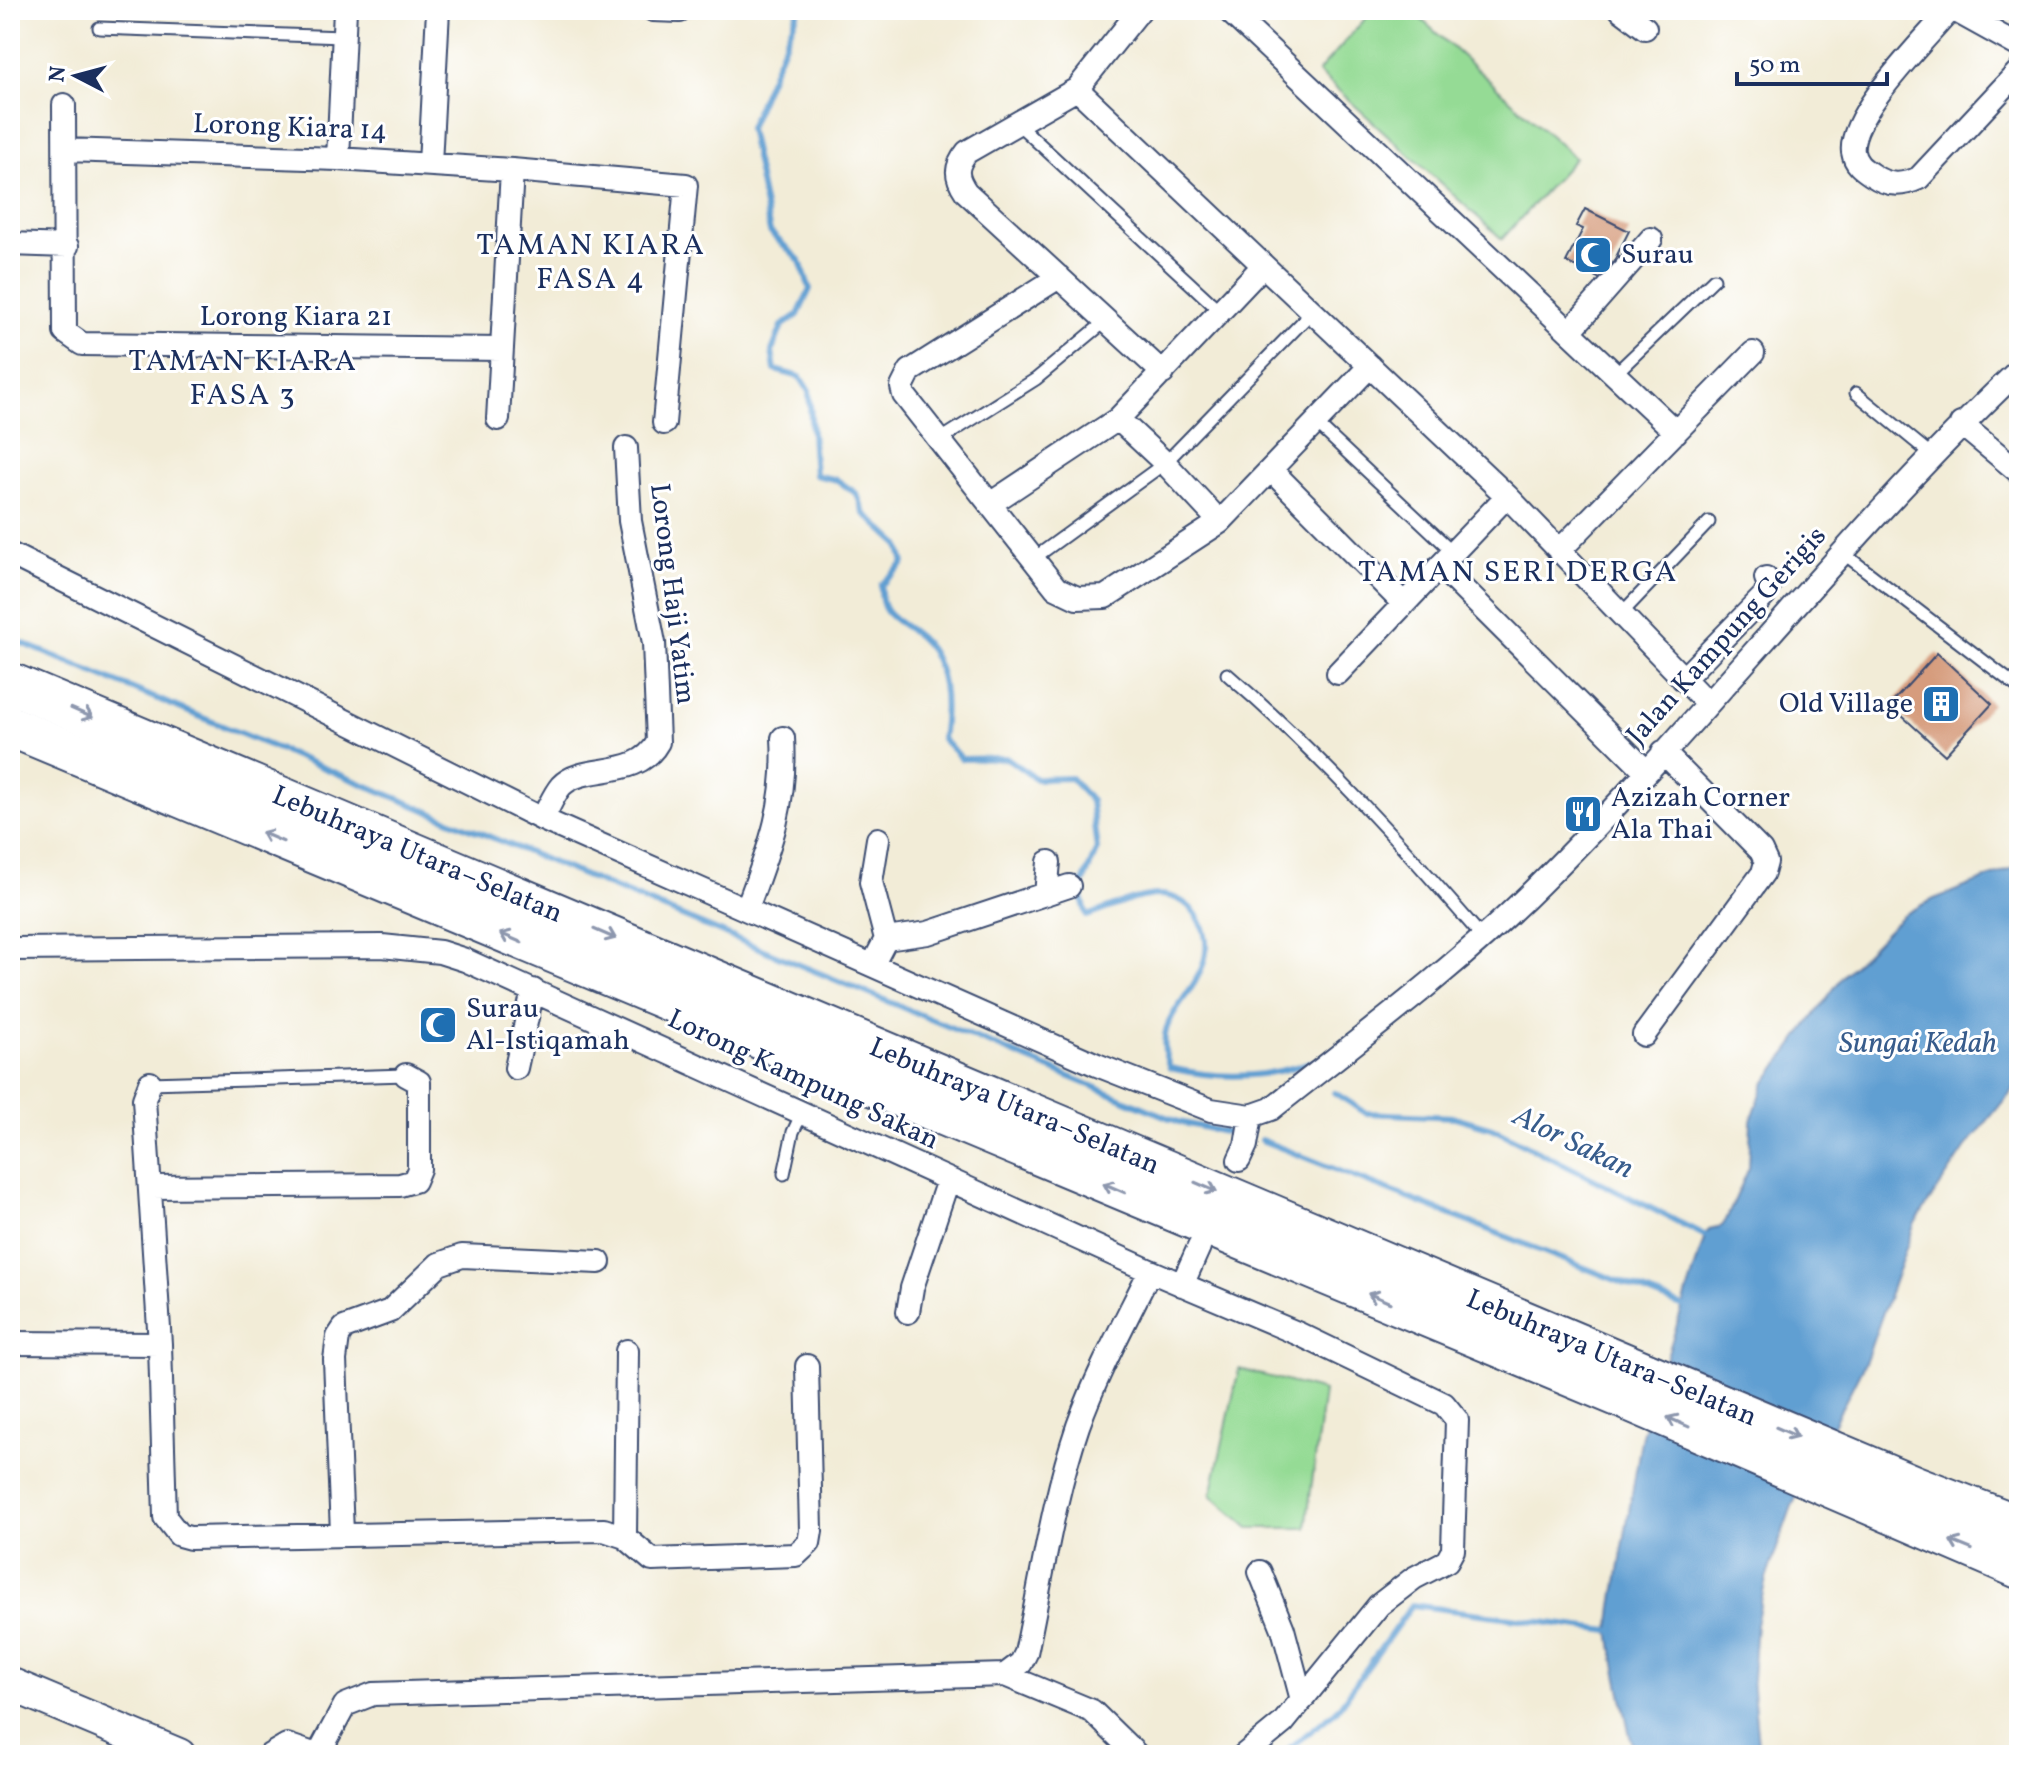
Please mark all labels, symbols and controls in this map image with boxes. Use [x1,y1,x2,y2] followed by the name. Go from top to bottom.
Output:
[36,36,116,116] north arrow
[1737,36,1887,86] scale bar
[1749,49,1801,83] text: 50 m
[42,65,75,84] text: N
[192,105,388,151] street label: Lorong Kiara 14
[476,225,706,301] district label: TAMAN KIARA FASA 4
[1572,234,1614,276] mosque icon: Surau
[1621,236,1694,275] place label: Surau
[200,298,392,337] street label: Lorong Kiara 21
[128,341,358,417] district label: TAMAN KIARA FASA 3
[639,481,705,707] street label: Lorong Haji Yatim
[1618,518,1836,754] street label: Jalan Kampung Gerigis
[1358,552,1678,594] district label: TAMAN SERI DERGA
[1920,683,1962,725] building icon: Old Village
[1779,685,1913,724] place label: Old Village
[69,707,94,722] one-way arrow
[266,776,569,933] street label: Lebuhraya Utara–Selatan
[1611,779,1790,850] place label: Azizah Corner Ala Thai
[1562,793,1604,835] restaurant icon: Azizah Corner Ala Thai
[260,828,285,843] one-way arrow
[592,928,617,943] one-way arrow
[500,929,524,944] one-way arrow
[466,990,630,1061] place label: Surau Al-Istiqamah
[661,1000,945,1160] street label: Lorong Kampung Sakan
[417,1004,459,1046] mosque icon: Surau Al-Istiqamah
[1839,1023,1997,1065] water label: Sungai Kedah
[863,1028,1166,1185] street label: Lebuhraya Utara–Selatan
[1505,1095,1640,1190] water label: Alor Sakan
[1102,1180,1126,1194] one-way arrow
[1193,1181,1218,1196] one-way arrow
[1460,1280,1763,1437] street label: Lebuhraya Utara–Selatan
[1368,1290,1392,1305] one-way arrow
[1667,1414,1691,1429] one-way arrow
[1774,1425,1799,1440] one-way arrow
[1949,1537,1974,1551] one-way arrow

